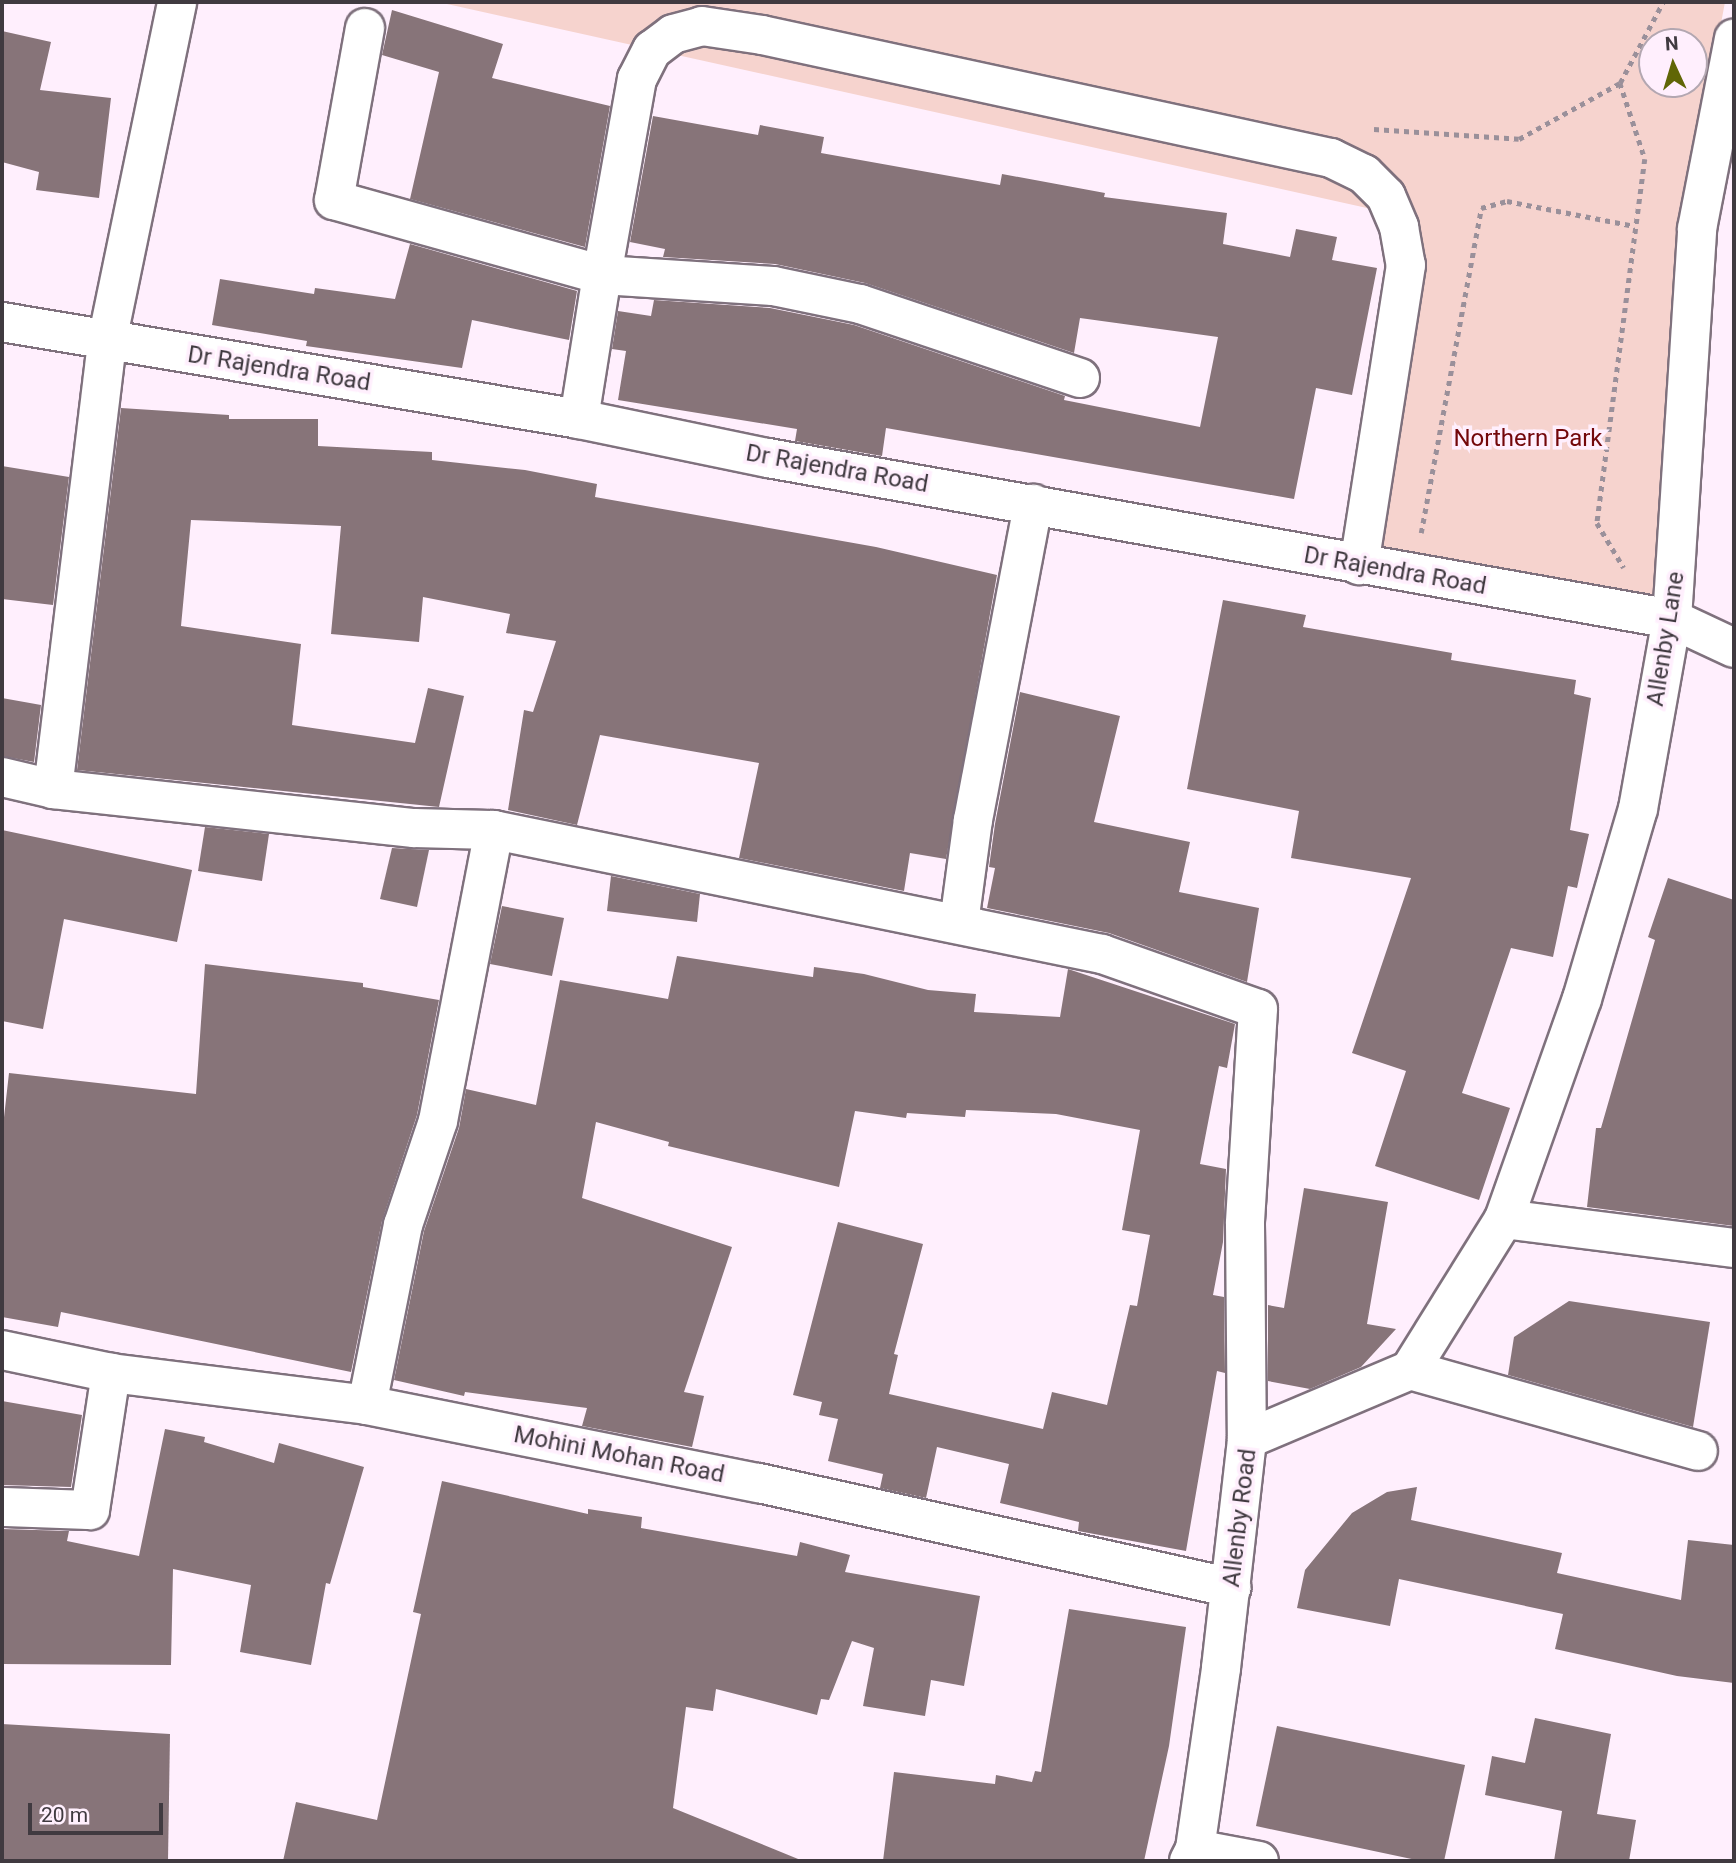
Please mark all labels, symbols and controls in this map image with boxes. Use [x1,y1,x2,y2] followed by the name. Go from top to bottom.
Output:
[1638,28,1708,98] north arrow
[1664,32,1679,55] text: N
[186,340,372,398] street label: Dr Rajendra Road
[1453,425,1603,453] park label: Northern Park
[744,439,930,499] street label: Dr Rajendra Road
[1302,541,1488,601] street label: Dr Rajendra Road
[1641,570,1691,708] street label: Allenby Lane
[511,1420,727,1490] street label: Mohini Mohan Road
[1217,1447,1263,1589] street label: Allenby Road
[32,1790,166,1834] scale bar
[41,1803,88,1827] text: 20 m

